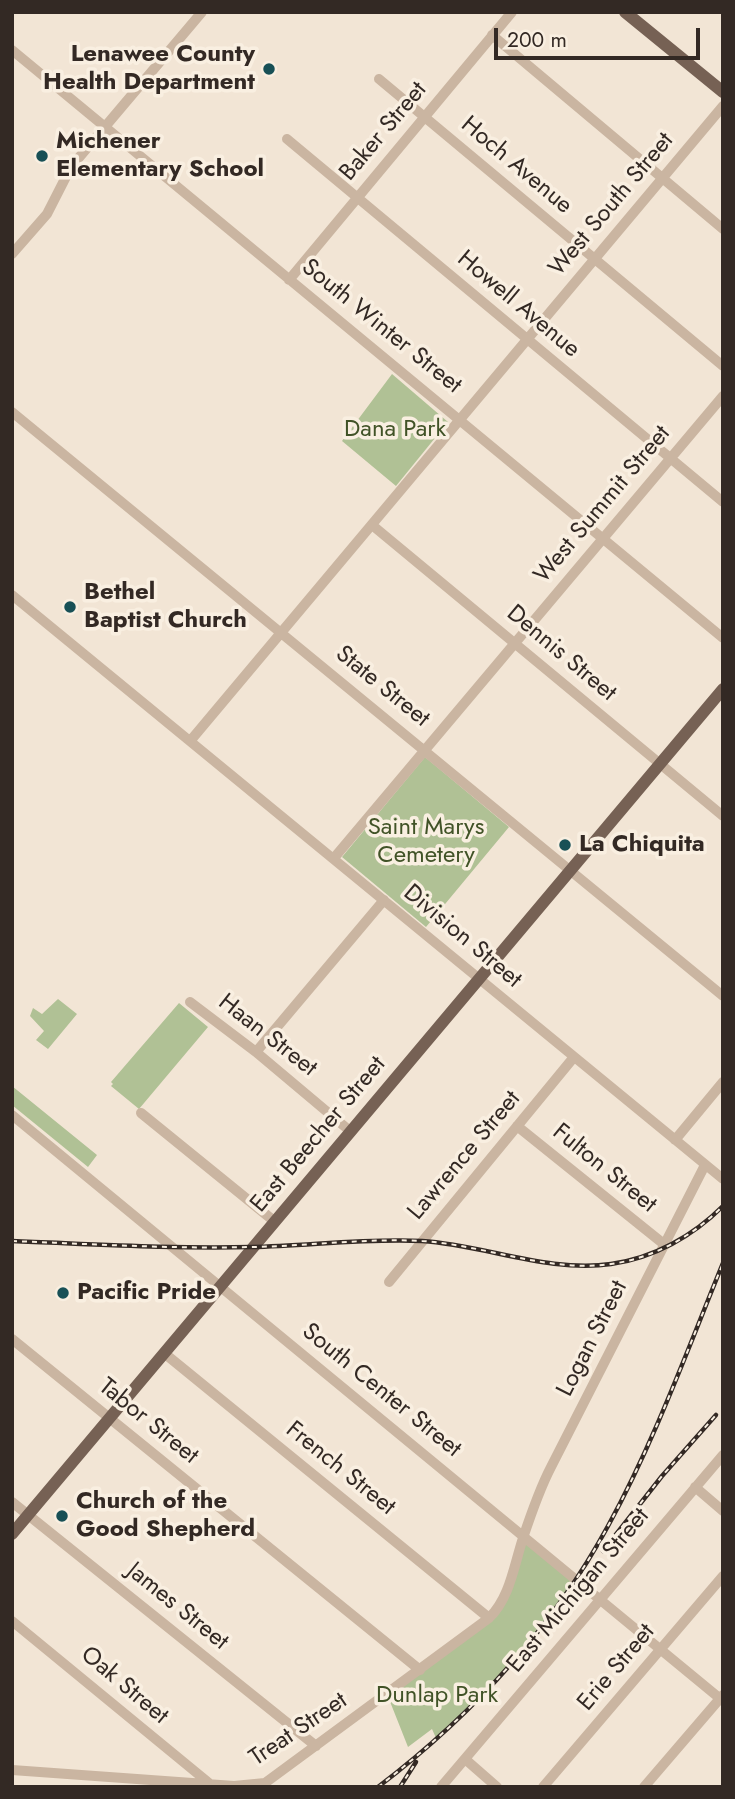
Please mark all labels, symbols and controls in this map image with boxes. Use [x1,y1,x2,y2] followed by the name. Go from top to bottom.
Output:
[497,14,704,58] scale bar
[507,25,567,55] text: 200 m
[43,41,255,97] place label: Lenawee County Health Department
[261,61,277,77] marker: Lenawee County Health Department
[334,77,434,187] street label: Baker Street
[455,111,577,221] street label: Hoch Avenue
[544,127,680,283] street label: West South Street
[56,128,264,184] place label: Michener Elementary School
[34,148,50,164] marker: Michener Elementary School
[451,245,585,365] street label: Howell Avenue
[295,254,467,400] street label: South Winter Street
[344,416,446,444] park label: Dana Park
[529,420,677,590] street label: West Summit Street
[84,579,247,635] place label: Bethel Baptist Church
[62,599,78,615] marker: Bethel Baptist Church
[500,600,622,708] street label: Dennis Street
[329,640,435,734] street label: State Street
[368,814,484,870] park label: Saint Marys Cemetery
[579,831,705,859] place label: La Chiquita
[557,837,573,853] marker: La Chiquita
[397,879,527,995] street label: Division Street
[212,989,322,1083] street label: Haan Street
[245,1051,393,1219] street label: East Beecher Street
[403,1086,527,1226] street label: Lawrence Street
[546,1118,662,1220] street label: Fulton Street
[552,1276,634,1402] street label: Logan Street
[77,1279,216,1307] place label: Pacific Pride
[55,1285,71,1301] marker: Pacific Pride
[296,1318,466,1464] street label: South Center Street
[92,1373,204,1471] street label: Tabor Street
[279,1416,401,1522] street label: French Street
[76,1488,255,1544] place label: Church of the Good Shepherd
[502,1503,656,1679] street label: East Michigan Street
[54,1508,70,1524] marker: Church of the Good Shepherd
[120,1557,234,1657] street label: James Street
[572,1619,662,1717] street label: Erie Street
[74,1641,174,1731] street label: Oak Street
[376,1682,498,1710] park label: Dunlap Park
[245,1687,353,1773] street label: Treat Street

